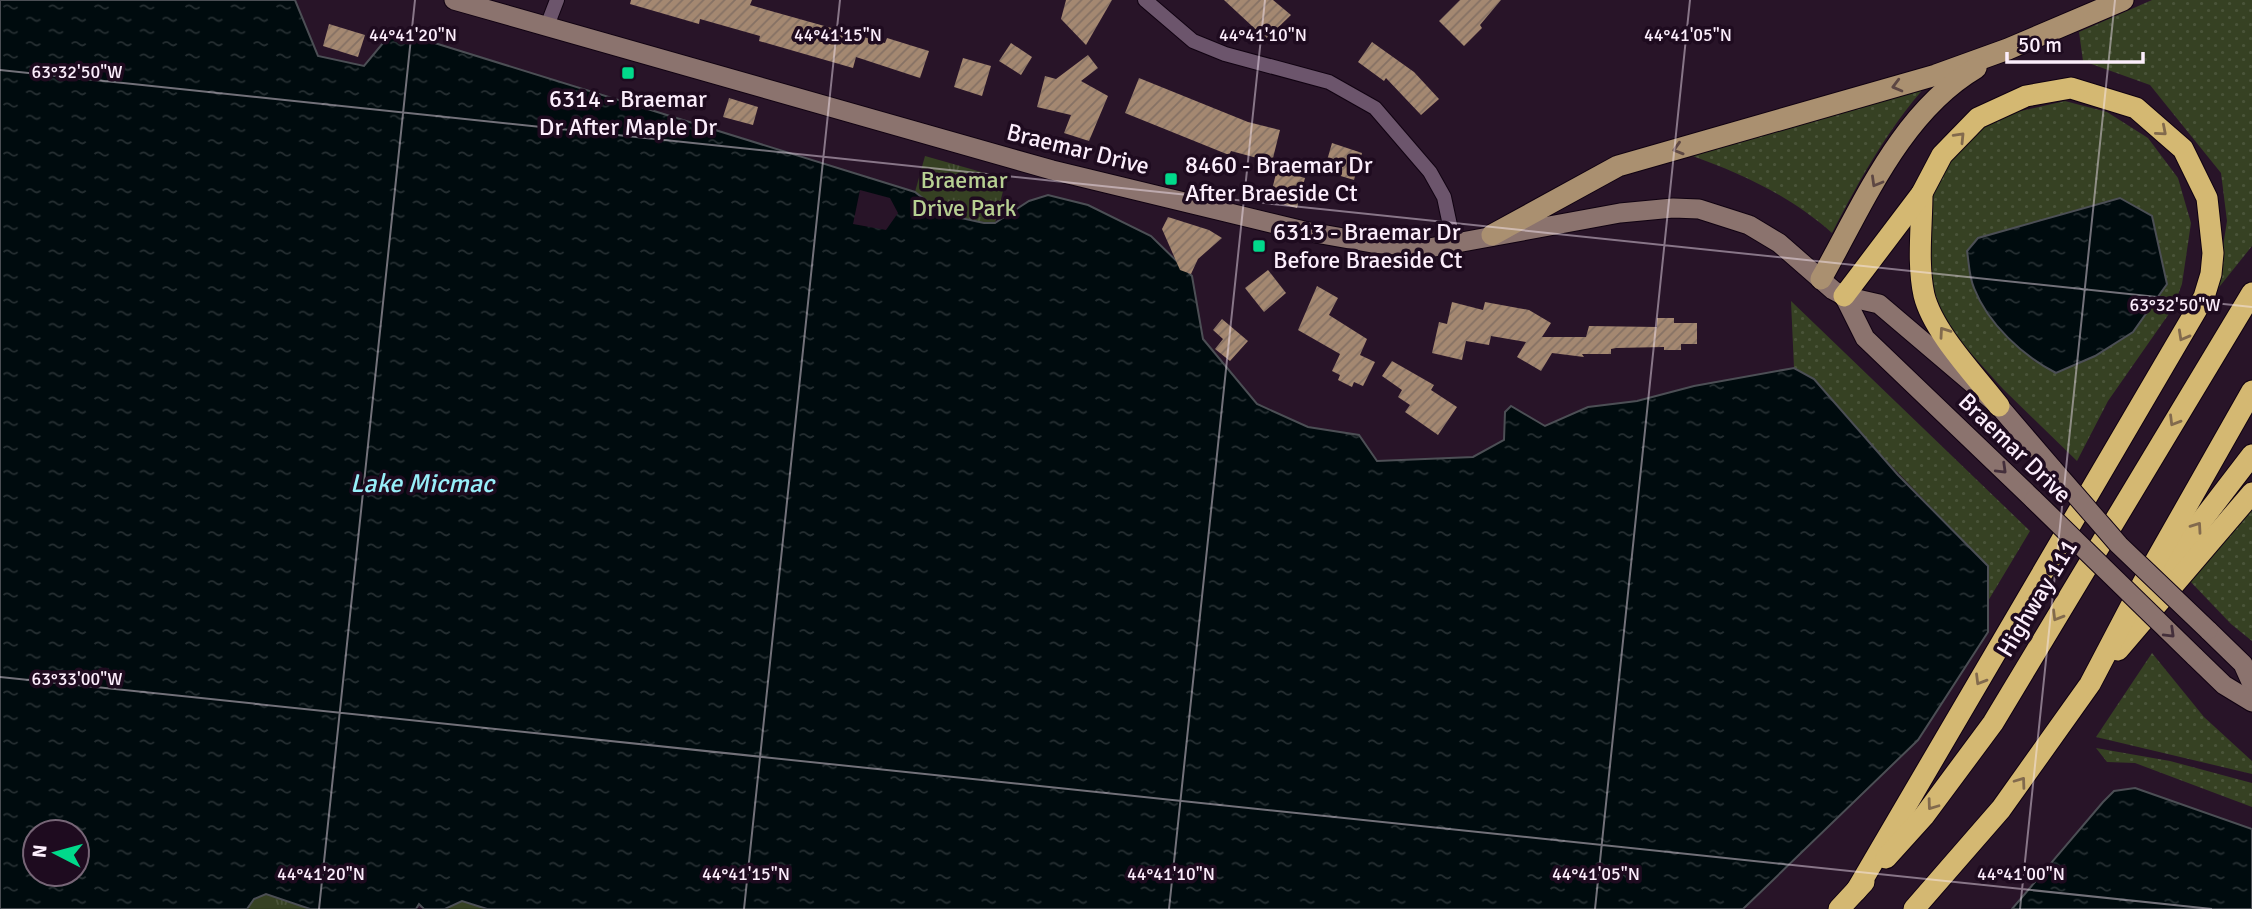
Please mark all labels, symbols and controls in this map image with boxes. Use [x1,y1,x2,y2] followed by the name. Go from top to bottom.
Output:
[2007,21,2144,65] scale bar
[369,24,457,46] text: 44°41'20"N
[794,24,882,46] text: 44°41'15"N
[1219,24,1307,46] text: 44°41'10"N
[1644,24,1732,46] text: 44°41'05"N
[2018,32,2062,58] text: 50 m
[32,61,122,83] text: 63°32'50"W
[620,65,636,81] marker: 6314 - Braemar Dr After Maple Dr
[1891,78,1903,92] one-way arrow
[539,84,717,142] place label: 6314 - Braemar Dr After Maple Dr
[1004,117,1152,181] street label: Braemar Drive
[2154,123,2167,135] one-way arrow
[1951,132,1964,145] one-way arrow
[1672,140,1684,155] one-way arrow
[1185,150,1373,208] place label: 8460 - Braemar Dr After Braeside Ct
[911,165,1017,223] park label: Braemar Drive Park
[1163,171,1179,187] marker: 8460 - Braemar Dr After Braeside Ct
[1871,175,1884,188] one-way arrow
[1273,217,1462,275] place label: 6313 - Braemar Dr Before Braeside Ct
[1251,238,1267,254] marker: 6313 - Braemar Dr Before Braeside Ct
[2130,294,2220,316] text: 63°32'50"W
[1940,327,1952,340] one-way arrow
[2178,329,2191,341] one-way arrow
[1952,386,2078,510] street label: Braemar Drive
[2169,413,2182,426] one-way arrow
[1994,461,2007,474] one-way arrow
[350,468,496,500] water label: Lake Micmac
[2189,522,2201,535] one-way arrow
[1990,534,2084,662] street label: Highway 111
[2052,608,2065,621] one-way arrow
[2162,624,2175,637] one-way arrow
[32,668,122,690] text: 63°33'00"W
[1976,672,1989,685] one-way arrow
[2012,777,2025,789] one-way arrow
[1928,798,1940,810] one-way arrow
[21,818,91,888] north arrow
[27,844,53,859] text: N
[277,863,365,885] text: 44°41'20"N
[702,863,790,885] text: 44°41'15"N
[1127,863,1215,885] text: 44°41'10"N
[1552,863,1640,885] text: 44°41'05"N
[1977,863,2065,885] text: 44°41'00"N

